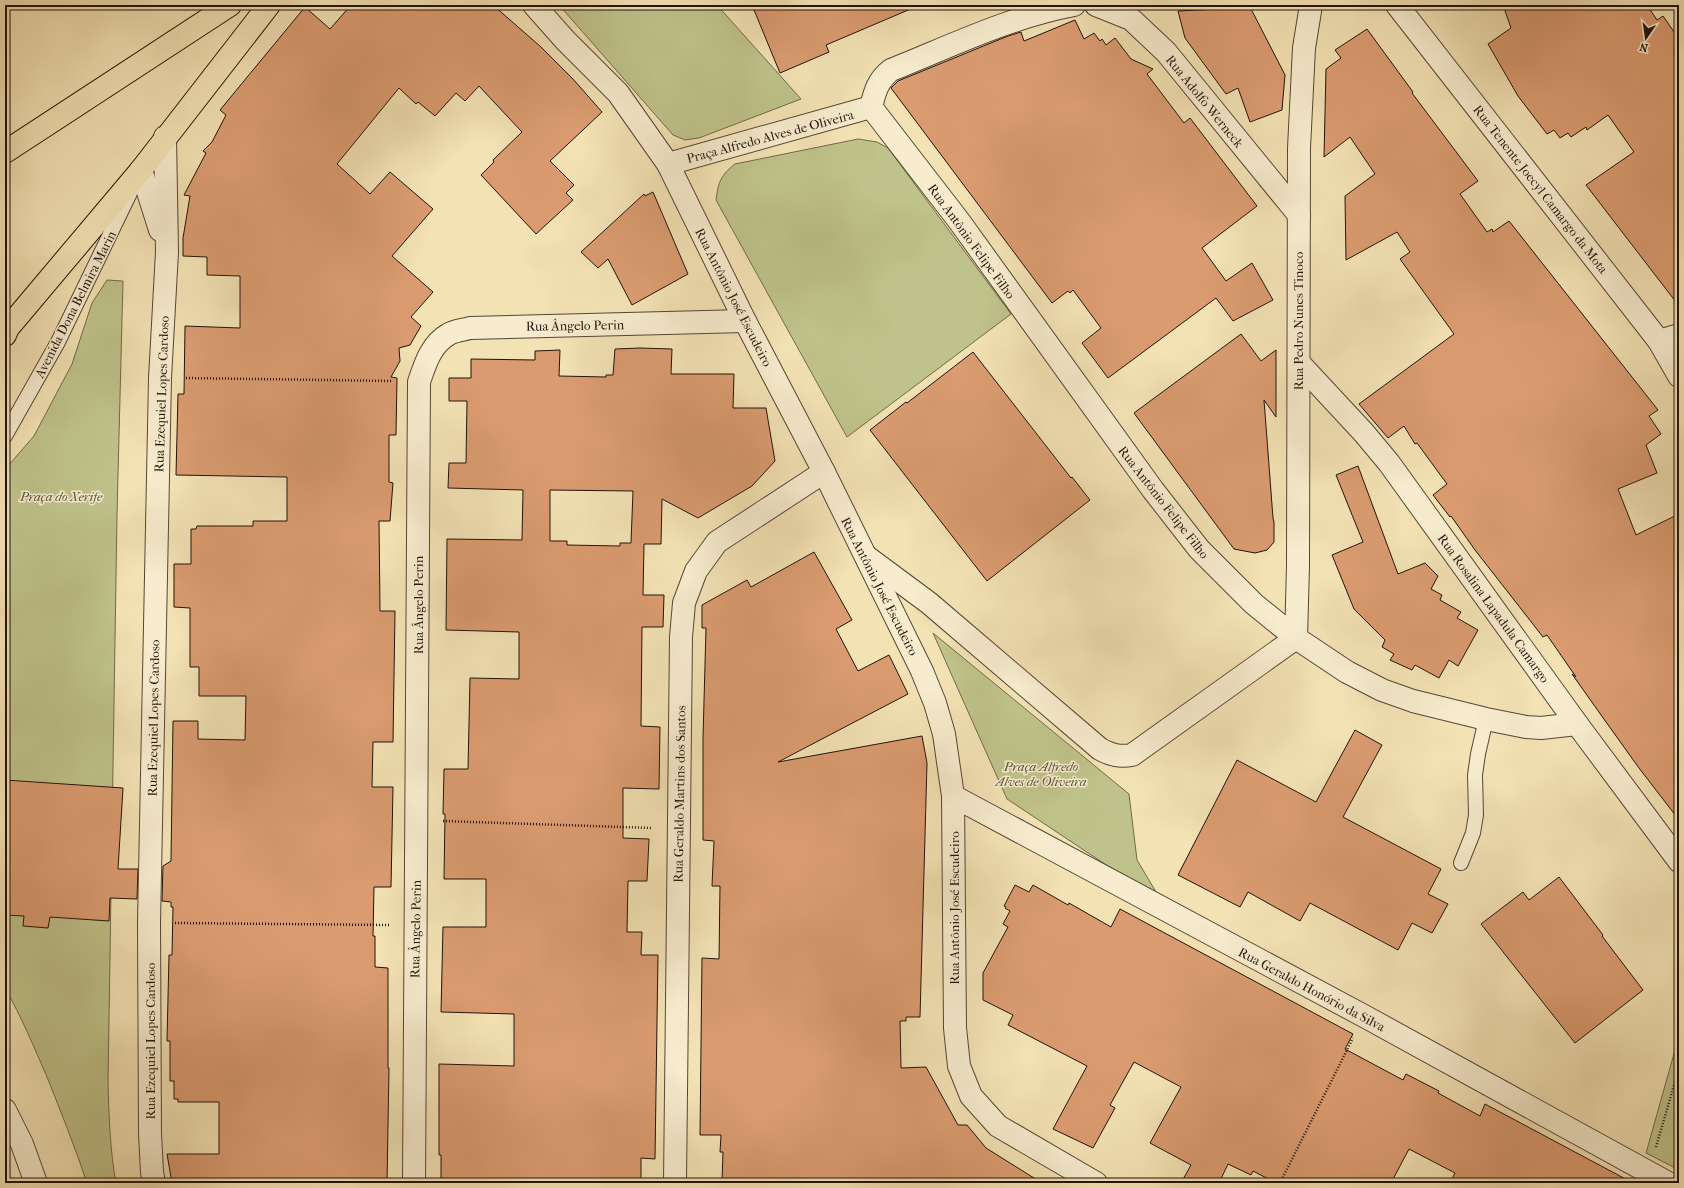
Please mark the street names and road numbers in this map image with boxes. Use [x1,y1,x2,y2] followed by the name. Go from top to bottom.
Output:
[1163,52,1247,151] street label: Rua Adolfo Werneck
[1470,102,1612,277] street label: Rua Tenente Joecyl Camargo da Mota
[685,107,857,167] street label: Praça Alfredo Alves de Oliveira
[925,181,1019,302] street label: Rua Antônio Felipe Filho
[692,225,775,369] street label: Rua Antônio José Escudeiro
[31,228,119,381] street label: Avenida Dona Belmira Marin
[1291,251,1306,390] street label: Rua Pedro Nunes Tinoco
[151,315,172,473] street label: Rua Ezequiel Lopes Cardoso
[526,317,625,334] street label: Rua Ângelo Perin
[1115,443,1212,562] street label: Rua Antônio Felipe Filho
[838,514,921,658] street label: Rua Antônio José Escudeiro
[1435,531,1553,686] street label: Rua Rosalina Lapadula Camargo
[411,555,426,654] street label: Rua Ângelo Perin
[145,639,162,797] street label: Rua Ezequiel Lopes Cardoso
[670,705,689,883] street label: Rua Geraldo Martins dos Santos
[947,831,962,985] street label: Rua Antônio José Escudeiro
[407,879,424,978] street label: Rua Ângelo Perin
[1236,944,1389,1035] street label: Rua Geraldo Honório da Silva
[143,962,158,1119] street label: Rua Ezequiel Lopes Cardoso

